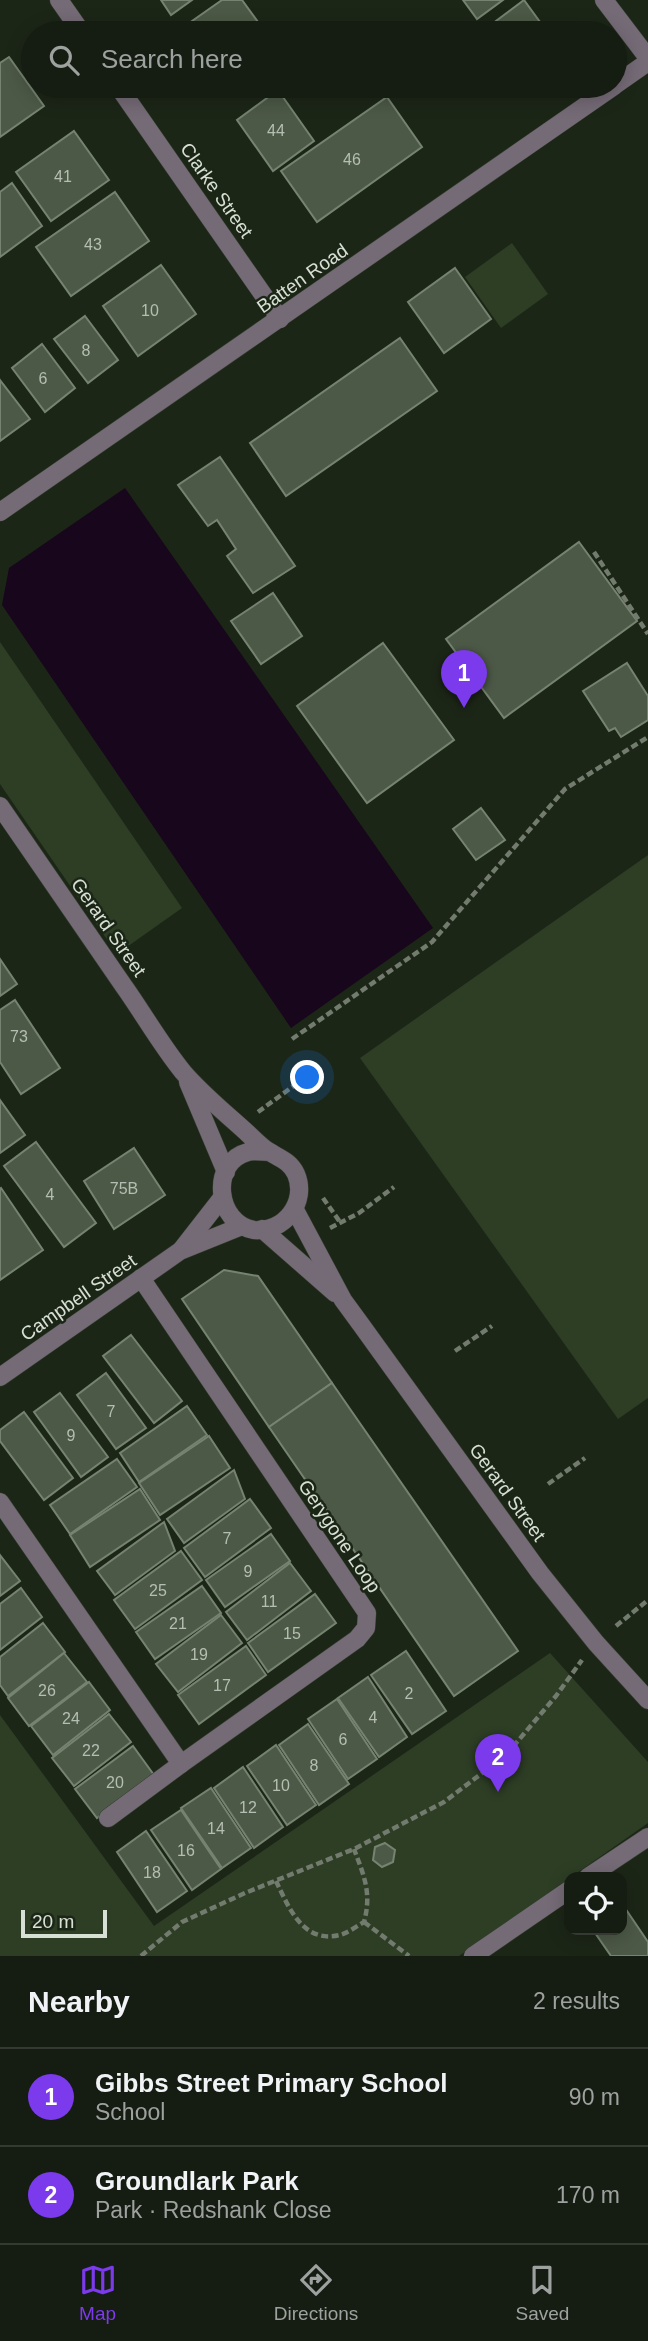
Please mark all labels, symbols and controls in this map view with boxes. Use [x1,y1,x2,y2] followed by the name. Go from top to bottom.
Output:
[21,21,627,98] search box
[45,41,83,79] icon: search
[101,44,243,74] text: Search here
[267,122,285,139] house number: 44
[176,139,257,242] street label: Clarke Street
[343,151,361,168] house number: 46
[54,168,72,185] house number: 41
[84,236,102,253] house number: 43
[253,240,352,317] street label: Batten Road
[141,302,159,319] house number: 10
[82,342,91,359] house number: 8
[39,370,48,387] house number: 6
[441,650,487,708] pin: 1
[67,874,151,981] street label: Gerard Street
[10,1028,28,1045] house number: 73
[290,1060,324,1094] your location
[110,1180,138,1197] house number: 75B
[46,1186,55,1203] house number: 4
[16,1249,141,1345] street label: Campbell Street
[107,1403,116,1420] house number: 7
[67,1427,76,1444] house number: 9
[465,1440,550,1546] street label: Gerard Street
[294,1476,385,1596] street label: Gerygone Loop
[223,1530,232,1547] house number: 7
[244,1563,253,1580] house number: 9
[149,1582,167,1599] house number: 25
[261,1593,277,1610] house number: 11
[169,1615,187,1632] house number: 21
[283,1625,301,1642] house number: 15
[190,1646,208,1663] house number: 19
[213,1677,231,1694] house number: 17
[38,1682,56,1699] house number: 26
[405,1685,414,1702] house number: 2
[369,1709,378,1726] house number: 4
[62,1710,80,1727] house number: 24
[339,1731,348,1748] house number: 6
[475,1734,521,1792] pin: 2
[82,1742,100,1759] house number: 22
[310,1757,319,1774] house number: 8
[106,1774,124,1791] house number: 20
[272,1777,290,1794] house number: 10
[239,1799,257,1816] house number: 12
[207,1820,225,1837] house number: 14
[177,1842,195,1859] house number: 16
[143,1864,161,1881] house number: 18
[564,1872,627,1935] map controls
[564,1872,627,1935] button: locate
[21,1907,107,1939] scale bar
[32,1911,74,1932] text: 20 m
[28,1985,130,2018] text: Nearby
[533,1988,620,2014] text: 2 results
[95,2068,448,2098] text: Gibbs Street Primary School
[45,2084,57,2110] text: 1
[569,2084,620,2110] text: 90 m
[95,2099,165,2125] text: School
[95,2166,299,2196] text: Groundlark Park
[45,2182,57,2208] text: 2
[556,2182,620,2208] text: 170 m
[95,2197,332,2223] text: Park · Redshank Close
[79,2261,117,2325] tab: Map
[274,2261,358,2325] tab: Directions
[515,2261,569,2325] tab: Saved

